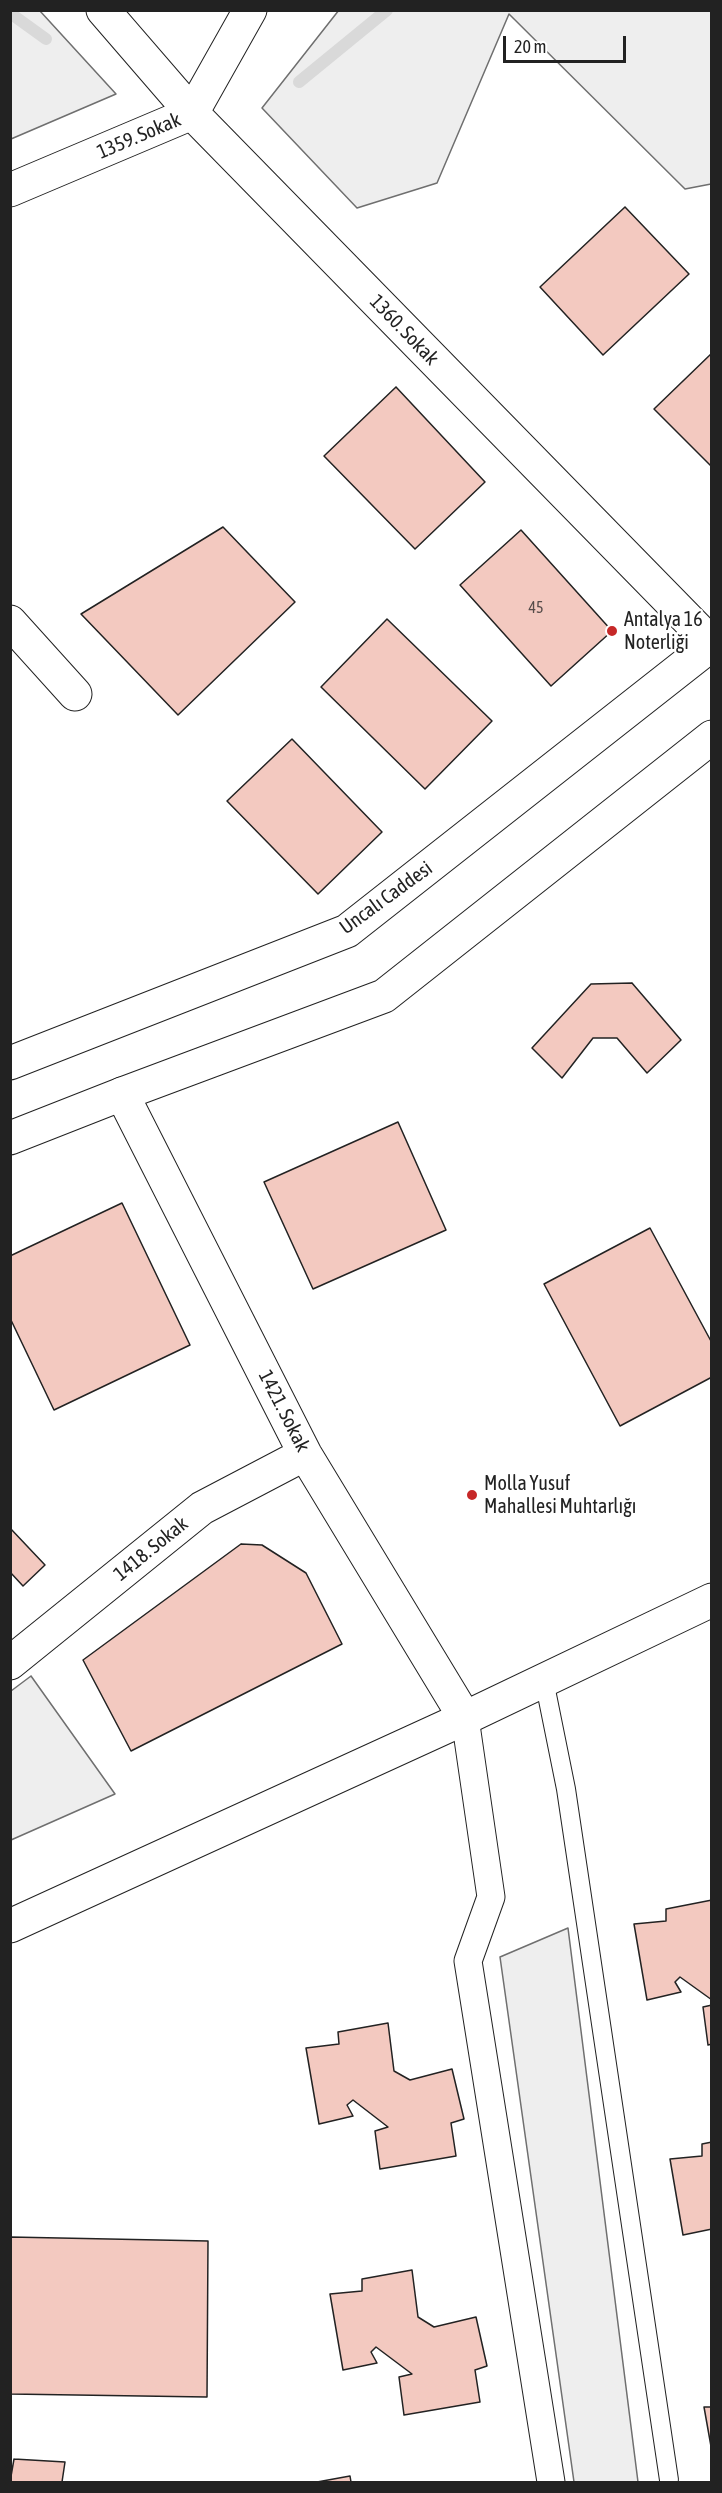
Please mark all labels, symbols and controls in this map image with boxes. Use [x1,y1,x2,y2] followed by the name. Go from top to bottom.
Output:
[506,24,629,62] scale bar
[514,36,546,57] text: 20 m
[94,108,184,164] street label: 1359. Sokak
[365,290,443,370] street label: 1360. Sokak
[528,598,544,618] house number: 45
[624,608,703,655] place label: Antalya 16 Noterliği
[605,624,619,638] marker: Antalya 16 Noterliği
[335,856,437,940] street label: Uncalı Caddesi
[253,1366,315,1456] street label: 1421. Sokak
[484,1472,636,1519] place label: Molla Yusuf Mahallesi Muhtarlığı
[465,1488,479,1502] marker: Molla Yusuf Mahallesi Muhtarlığı
[109,1512,193,1586] street label: 1418. Sokak

